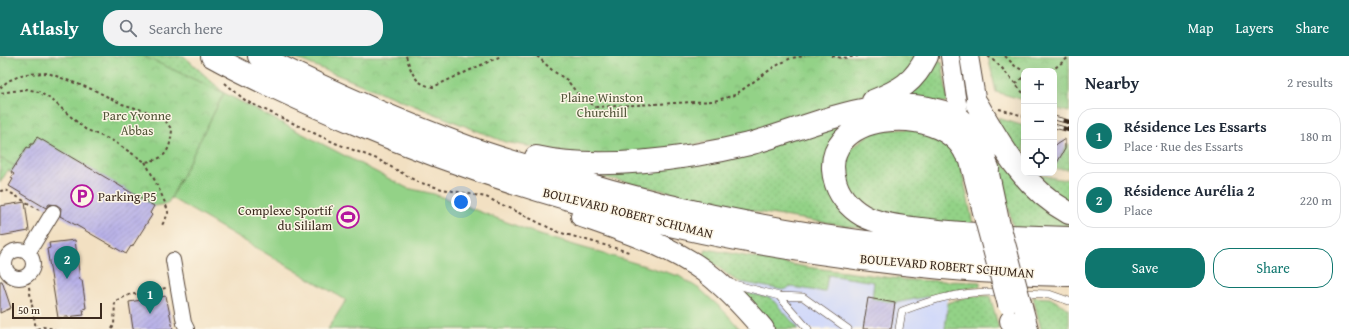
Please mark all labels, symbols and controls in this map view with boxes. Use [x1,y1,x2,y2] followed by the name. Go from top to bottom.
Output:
[103,10,383,46] search box
[20,14,79,42] text: Atlasly
[117,17,139,39] icon: search
[149,18,223,39] text: Search here
[1188,18,1214,38] text: Map
[1236,18,1274,38] text: Layers
[1296,18,1329,38] text: Share
[1021,68,1057,176] map controls
[1021,68,1057,104] button: +
[1085,70,1139,95] text: Nearby
[1287,73,1333,92] text: 2 results
[561,88,644,122] park label: Plaine Winston Churchill
[1021,104,1057,140] button: −
[103,106,171,140] park label: Parc Yvonne Abbas
[1124,116,1267,137] text: Résidence Les Essarts
[1096,127,1102,146] text: 1
[1300,127,1332,146] text: 180 m
[1124,137,1243,156] text: Place · Rue des Essarts
[1021,140,1057,176] button: locate
[1124,180,1255,201] text: Résidence Aurélia 2
[69,183,95,209] parking icon: Parking P5
[541,183,715,243] street label: BOULEVARD ROBERT SCHUMAN
[98,187,157,206] place label: Parking P5
[1096,191,1102,210] text: 2
[1300,191,1332,210] text: 220 m
[451,192,471,212] your location
[238,201,334,235] place label: Complexe Sportif du Sililam
[1124,201,1153,220] text: Place
[335,204,361,230] sports icon: Complexe Sportif du Sililam
[54,246,80,279] pin: 2
[1085,248,1205,288] button: Save
[1213,248,1333,288] button: Share
[859,249,1035,283] street label: BOULEVARD ROBERT SCHUMAN
[137,281,163,314] pin: 1
[12,301,102,320] scale bar
[18,302,40,318] text: 50 m

